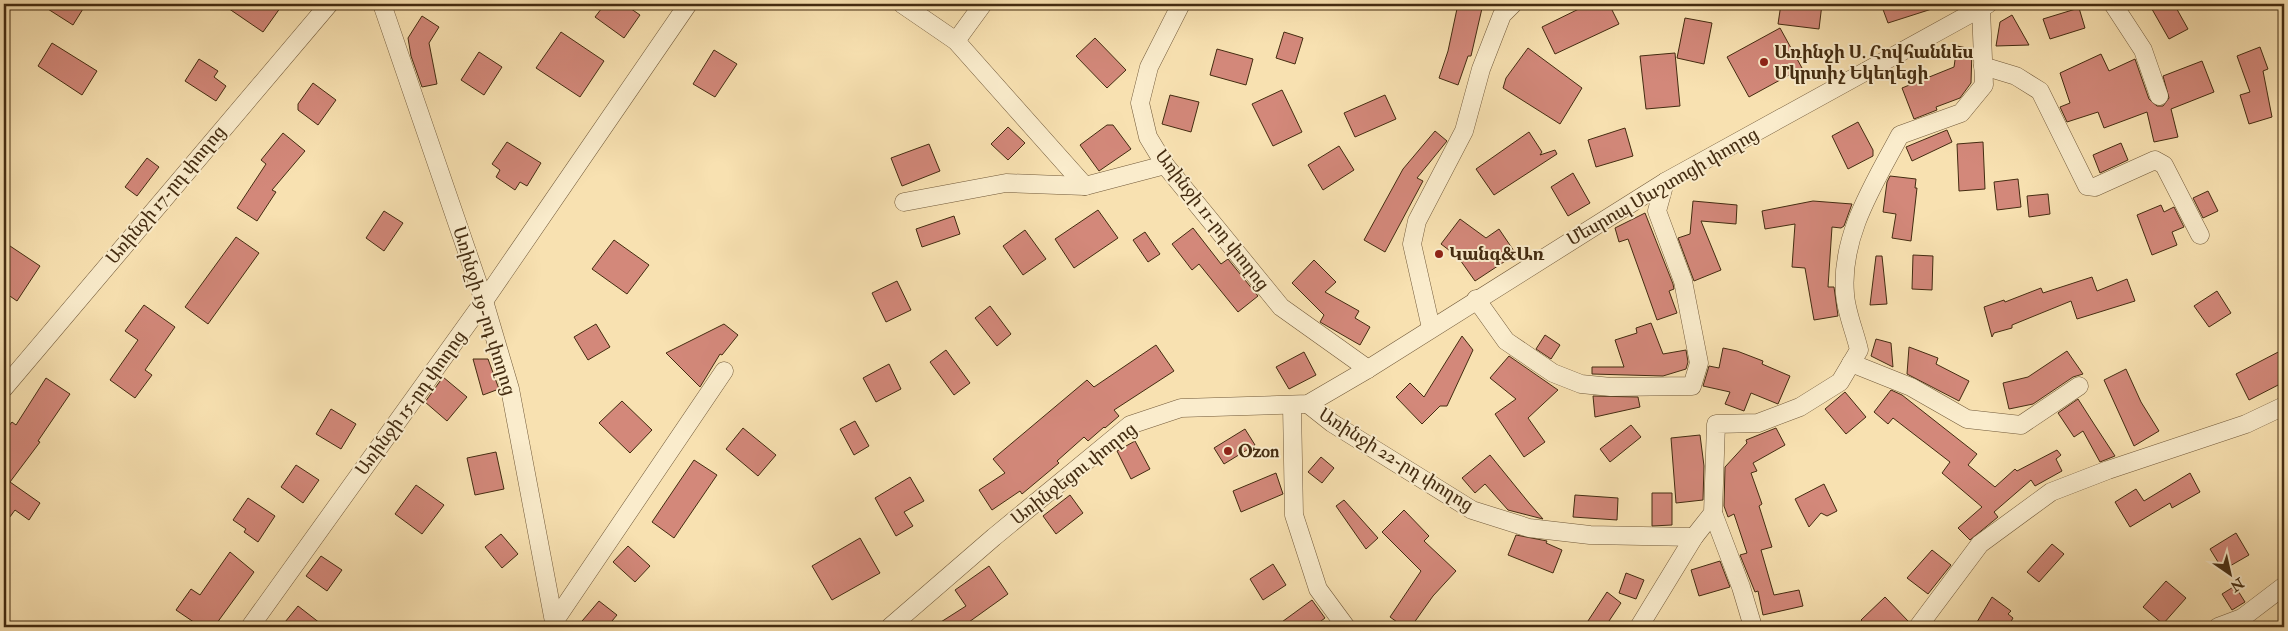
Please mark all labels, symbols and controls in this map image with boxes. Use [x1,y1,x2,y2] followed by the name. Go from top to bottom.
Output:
[1774,41,1973,85] place label: Առինջի Ս. Հովհաննես Մկրտիչ Եկեղեցի
[1758,56,1770,68] marker: Առինջի Ս. Հովհաննես Մկրտիչ Եկեղեցի
[101,121,231,269] street label: Առինջի 17-րդ փողոց
[1563,123,1763,251] street label: Մեսրոպ Մաշտոցի փողոց
[1150,145,1274,295] street label: Առինջի 11-րդ փողոց
[447,224,521,398] street label: Առինջի 19-րդ փողոց
[1449,243,1545,266] place label: Կանգ&Առ
[1433,248,1445,260] marker: Կանգ&Առ
[351,326,471,480] street label: Առինջի 15-րդ փողոց
[1314,403,1478,517] street label: Առինջի 22-րդ փողոց
[1006,418,1142,530] street label: Առինջեցու փողոց
[1238,440,1280,463] place label: Ozon
[1222,445,1234,457] marker: Ozon
[2206,548,2256,598] north arrow
[2227,573,2248,595] text: N

